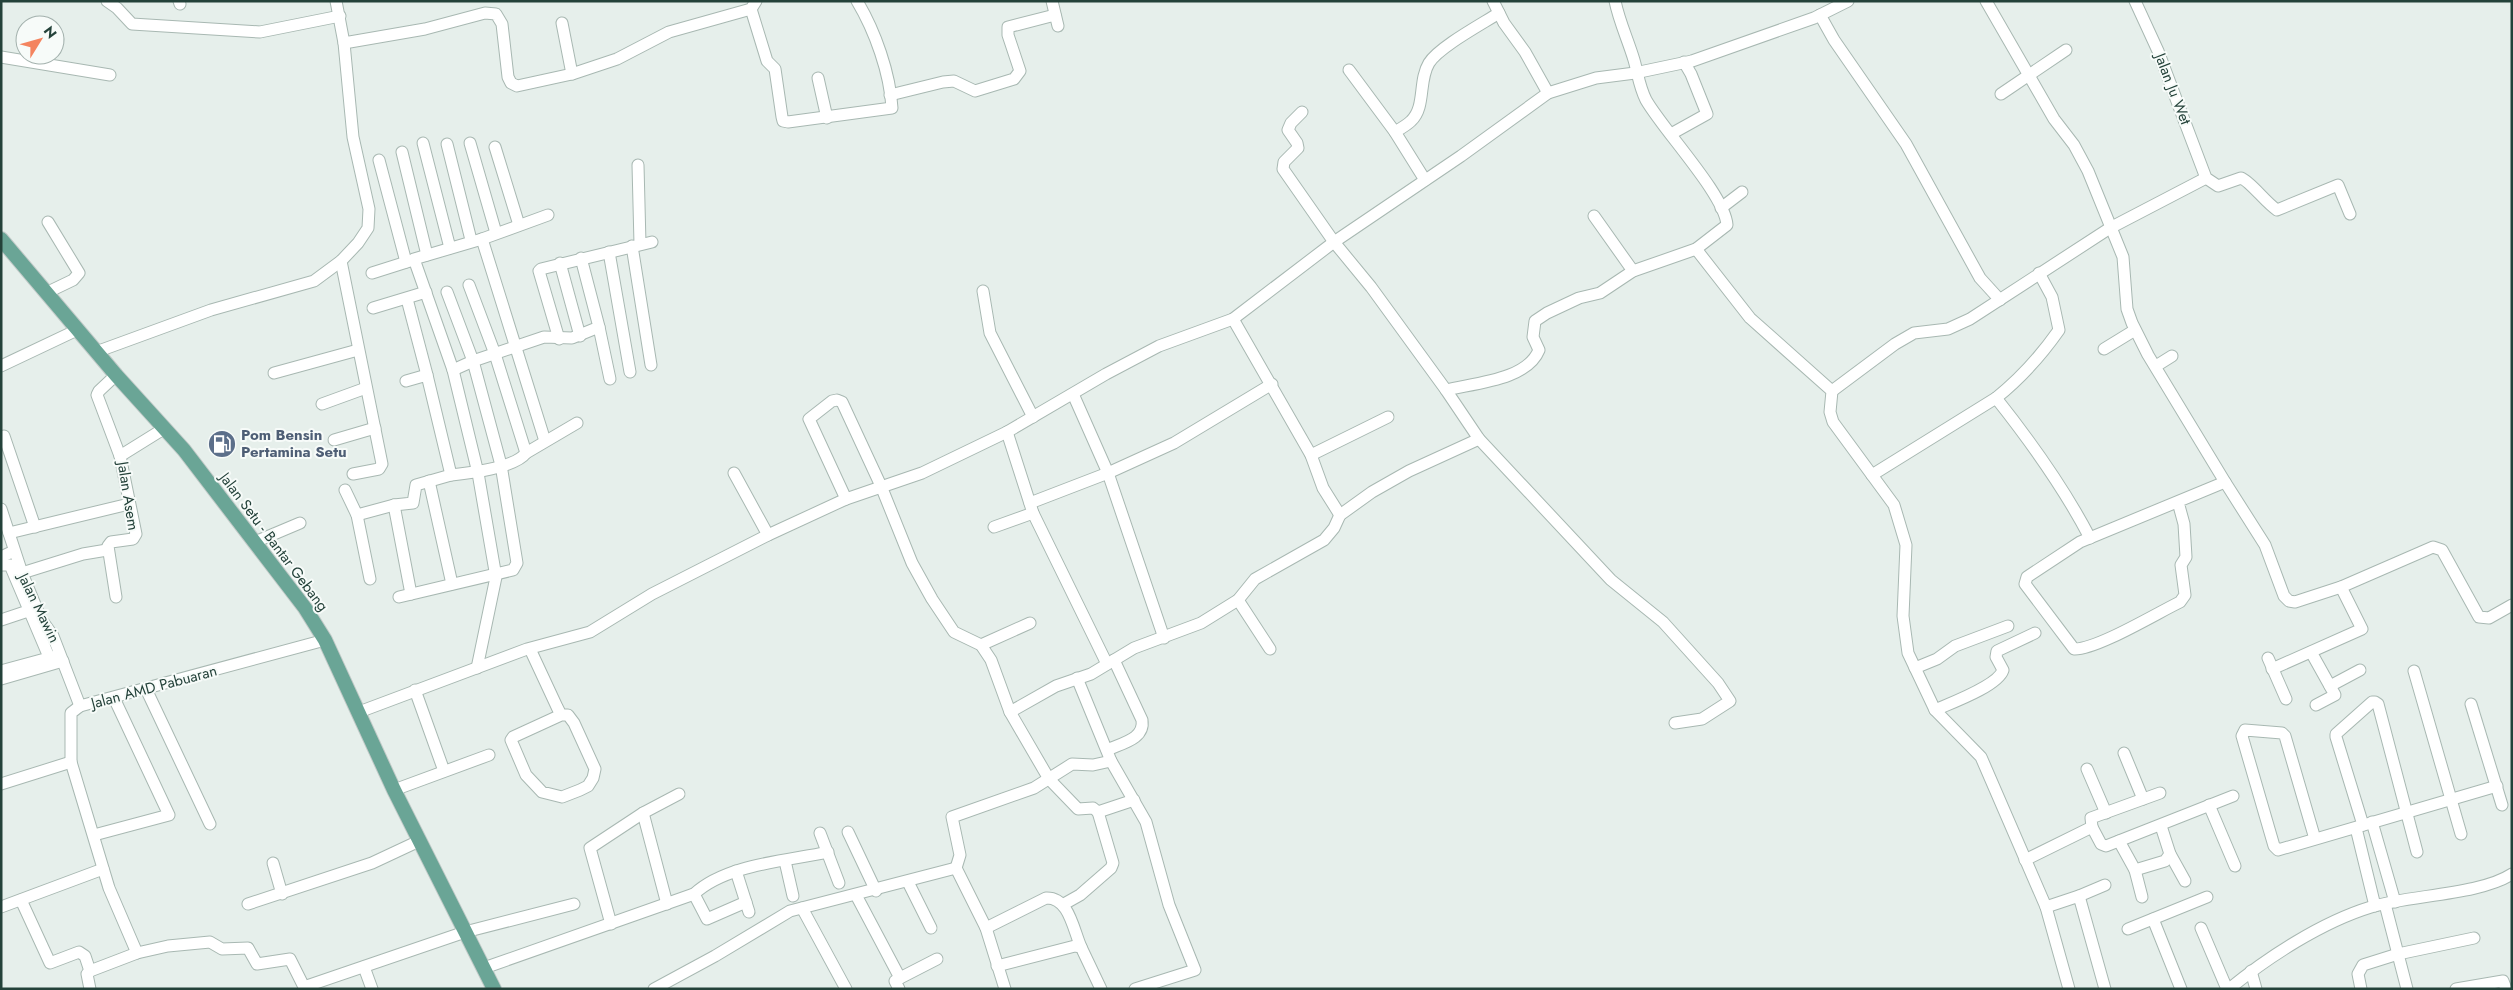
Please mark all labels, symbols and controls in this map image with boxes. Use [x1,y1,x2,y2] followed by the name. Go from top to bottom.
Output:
[15,15,65,65] north arrow
[39,22,62,43] text: N
[2149,48,2197,128] street label: Jalan Ju Wet
[241,424,347,463] place label: Pom Bensin Pertamina Setu
[207,429,237,459] fuel station icon: Pom Bensin Pertamina Setu
[111,458,144,532] street label: Jalan Asem
[213,466,334,616] street label: Jalan Setu - Bantar Gebang
[12,568,65,647] street label: Jalan Mawin
[87,660,219,715] street label: Jalan AMD Pabuaran

